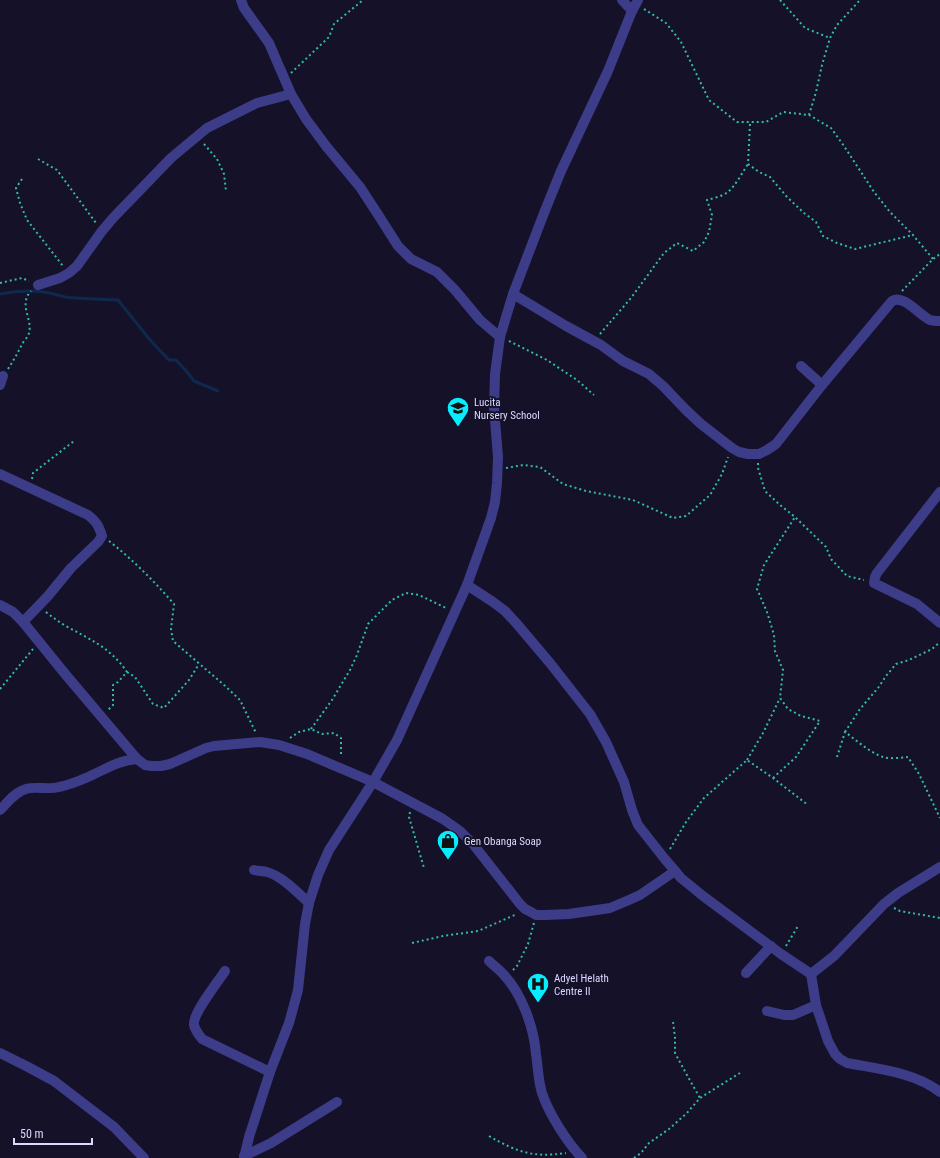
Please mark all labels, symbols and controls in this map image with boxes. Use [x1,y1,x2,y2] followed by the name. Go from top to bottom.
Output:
[445,395,471,428] school or university icon: Lucita Nursery School
[474,396,540,422] place label: Lucita Nursery School
[435,828,461,861] shop icon: Gen Obanga Soap
[464,835,541,848] place label: Gen Obanga Soap
[525,971,551,1004] hospital icon: Adyel Helath Centre II
[554,972,609,998] place label: Adyel Helath Centre II
[14,1120,92,1146] scale bar
[20,1127,44,1141] text: 50 m

